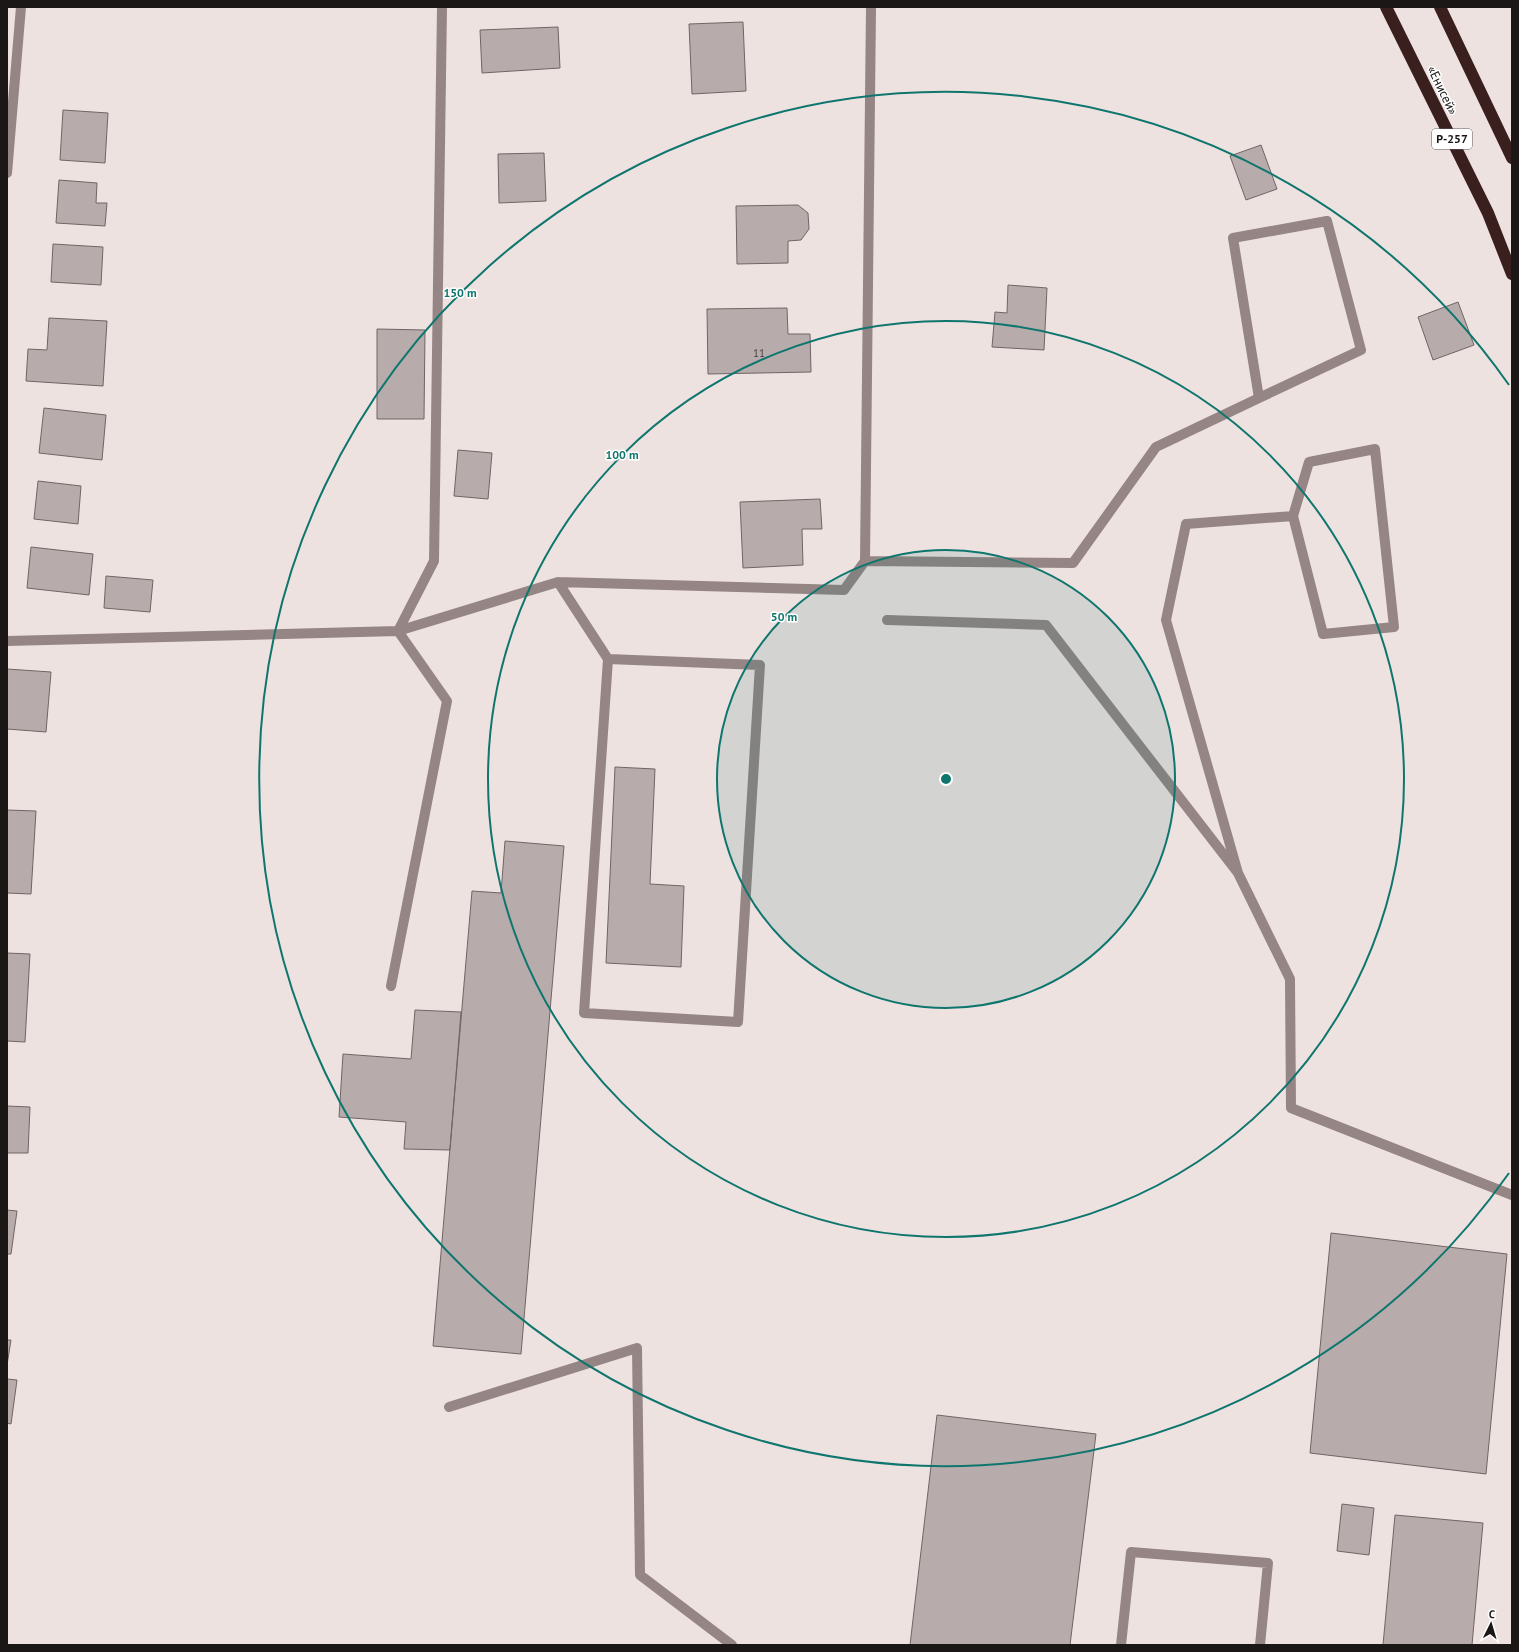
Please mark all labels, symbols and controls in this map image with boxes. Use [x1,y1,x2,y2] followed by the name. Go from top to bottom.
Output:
[1423,63,1462,118] street label: «Енисей»
[1432,129,1472,149] road number: Р-257
[443,285,477,300] text: 150 m
[753,346,765,360] house number: 11
[605,447,639,462] text: 100 m
[771,609,797,624] text: 50 m
[939,772,953,786] centre of rings
[1471,1604,1511,1644] north arrow
[1488,1607,1496,1621] text: С

